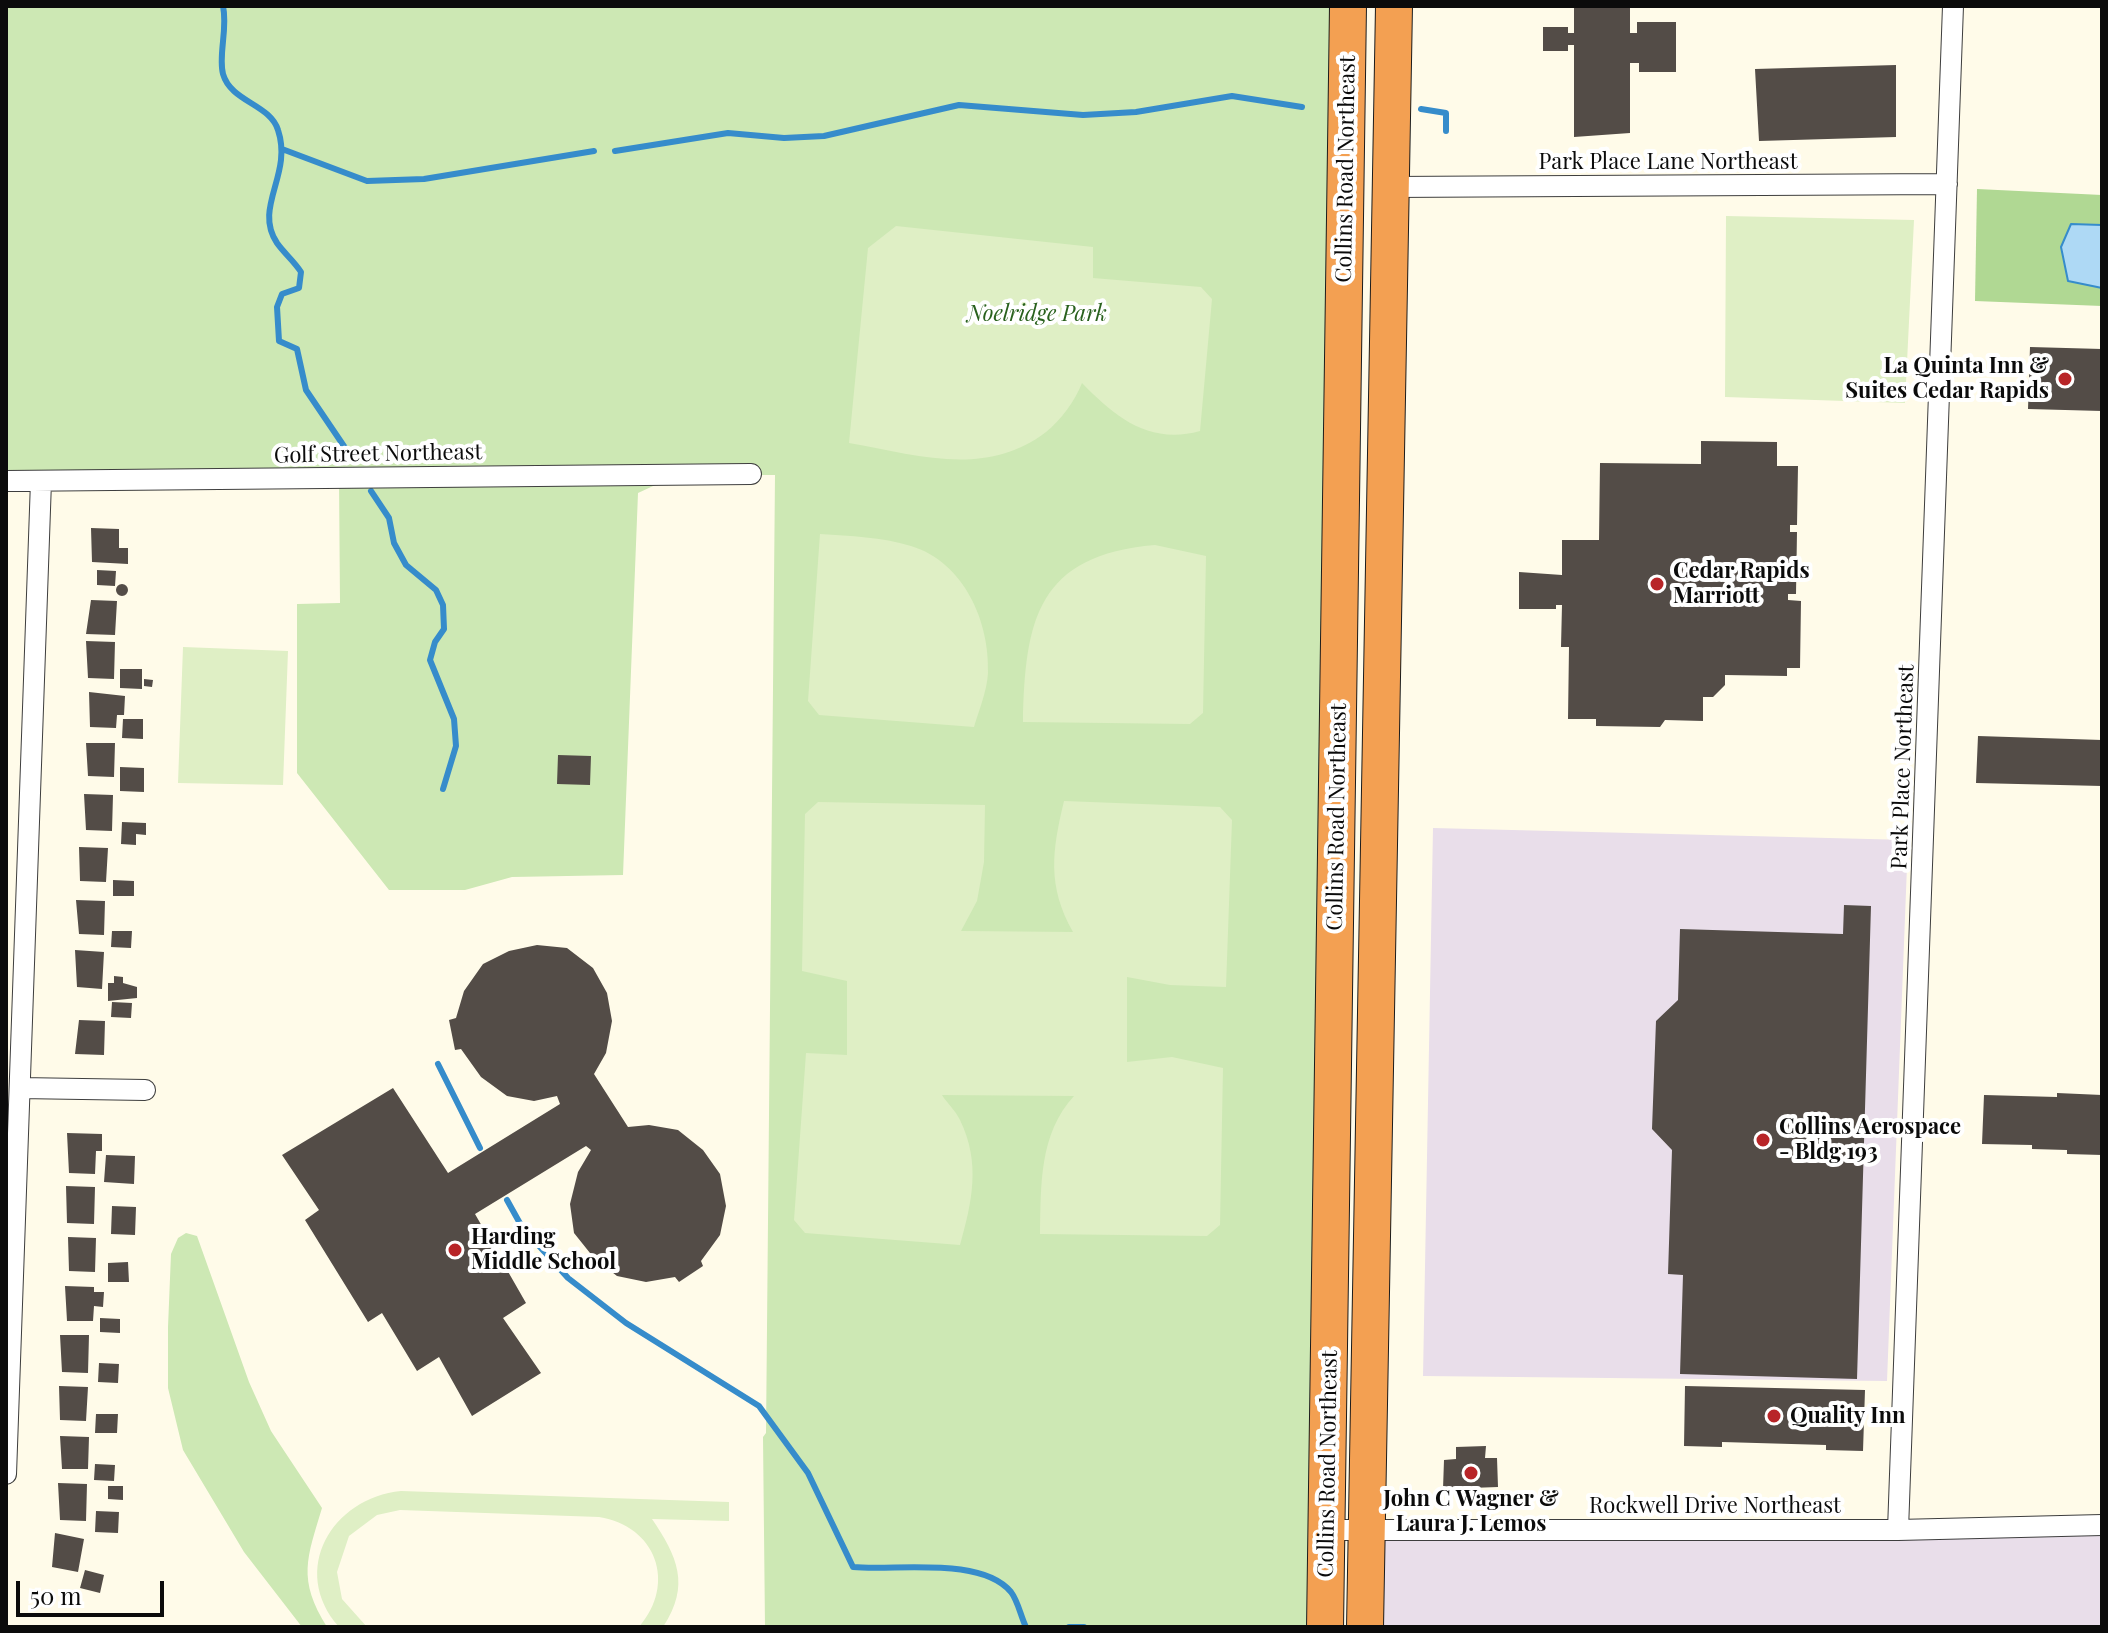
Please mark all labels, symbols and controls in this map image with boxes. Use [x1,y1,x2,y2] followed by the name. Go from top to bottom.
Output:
[1331,55,1361,283] street label: Collins Road Northeast
[1539,149,1797,175] street label: Park Place Lane Northeast
[967,301,1107,327] park label: Noelridge Park
[1845,353,2049,404] place label: La Quinta Inn & Suites Cedar Rapids
[2056,370,2074,388] marker: La Quinta Inn & Suites Cedar Rapids
[274,439,482,469] street label: Golf Street Northeast
[1673,558,1810,610] place label: Cedar Rapids Marriott
[1648,575,1666,593] marker: Cedar Rapids Marriott
[1886,664,1920,870] street label: Park Place Northeast
[1322,703,1352,931] street label: Collins Road Northeast
[1779,1114,1961,1166] place label: Collins Aerospace - Bldg 193
[1754,1131,1772,1149] marker: Collins Aerospace - Bldg 193
[471,1224,616,1276] place label: Harding Middle School
[446,1241,464,1259] marker: Harding Middle School
[1313,1350,1343,1578] street label: Collins Road Northeast
[1790,1403,1906,1429] place label: Quality Inn
[1765,1407,1783,1425] marker: Quality Inn
[1462,1464,1480,1482] marker: John C Wagner & Laura J. Lemos
[1383,1486,1559,1538] place label: John C Wagner & Laura J. Lemos
[1589,1493,1841,1519] street label: Rockwell Drive Northeast
[20,1565,168,1615] scale bar
[30,1579,82,1611] text: 50 m

